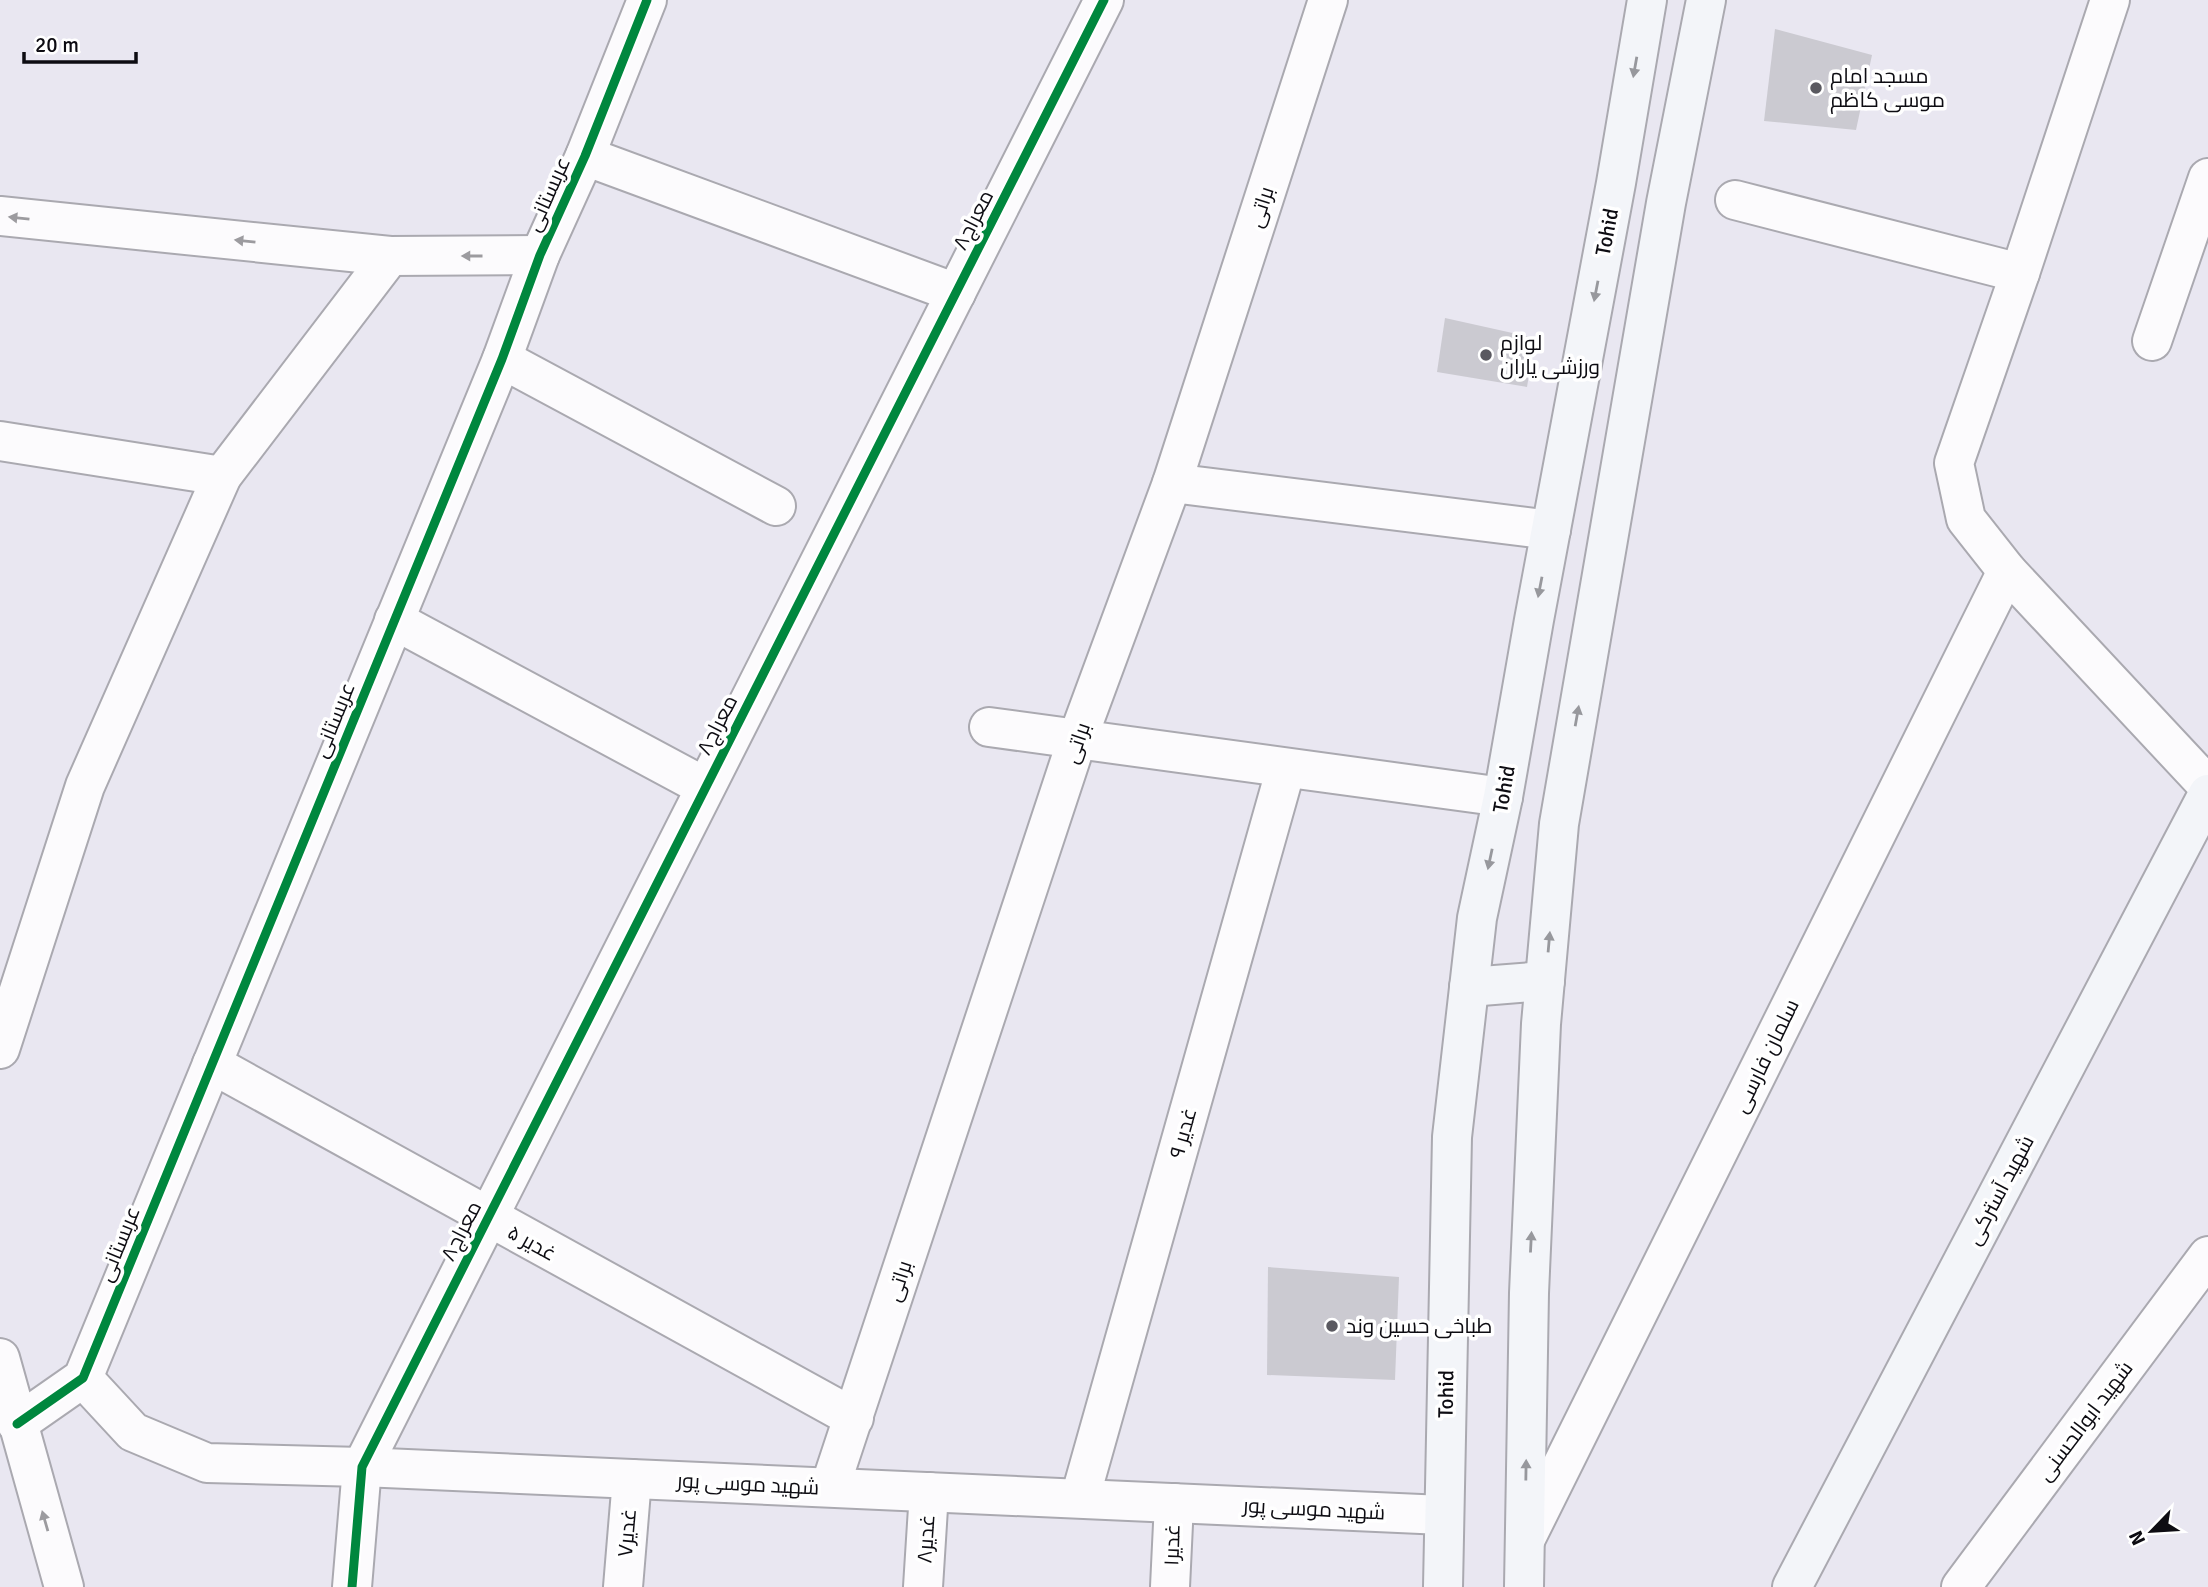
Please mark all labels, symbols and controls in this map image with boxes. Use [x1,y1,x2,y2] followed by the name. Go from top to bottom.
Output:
[24,21,136,65] scale bar
[35,32,79,58] text: 20 m
[1630,56,1641,78] one-way arrow
[1830,63,1945,114] place label: مسجد امام موسی کاظم
[1808,80,1824,96] marker: مسجد امام موسی کاظم
[520,153,576,235] street label: عربستانی
[1242,183,1280,231] street label: براتی
[947,186,1000,255] street label: معراج۸
[1590,206,1624,258] street label: Tohid
[7,212,29,223] one-way arrow
[234,236,256,247] one-way arrow
[460,250,482,262] one-way arrow
[1590,280,1601,302] one-way arrow
[1500,330,1600,380] place label: لوازم ورزشی یاران
[1478,347,1494,363] marker: لوازم ورزشی یاران
[1534,576,1545,598] one-way arrow
[307,679,361,761] street label: عربستانی
[691,691,744,760] street label: معراج۸
[1572,705,1583,727] one-way arrow
[1058,719,1096,767] street label: براتی
[1487,763,1521,815] street label: Tohid
[1484,848,1495,870] one-way arrow
[1543,931,1554,953] one-way arrow
[1727,995,1805,1117] street label: سلمان فارسی
[1163,1105,1203,1161] street label: غدیر ۹
[1960,1131,2040,1249] street label: شهید آسترکی
[435,1197,488,1266] street label: معراج۸
[92,1203,146,1285] street label: عربستانی
[503,1219,561,1267] street label: غدیر ۵
[1526,1231,1537,1253] one-way arrow
[880,1257,918,1305] street label: براتی
[1346,1313,1492,1339] place label: طباخی حسین وند
[1324,1318,1340,1334] marker: طباخی حسین وند
[2031,1356,2139,1486] street label: شهید ابوالحسنی
[1433,1370,1459,1418] street label: Tohid
[1520,1459,1532,1481] one-way arrow
[675,1467,820,1502] street label: شهید موسی پور
[1241,1492,1386,1527] street label: شهید موسی پور
[2117,1496,2187,1566] north arrow
[612,1508,642,1558] street label: غدیر۷
[39,1510,50,1532] one-way arrow
[911,1514,941,1564] street label: غدیر۸
[1158,1524,1186,1566] street label: غدیر۱
[2124,1527,2151,1549] text: N

